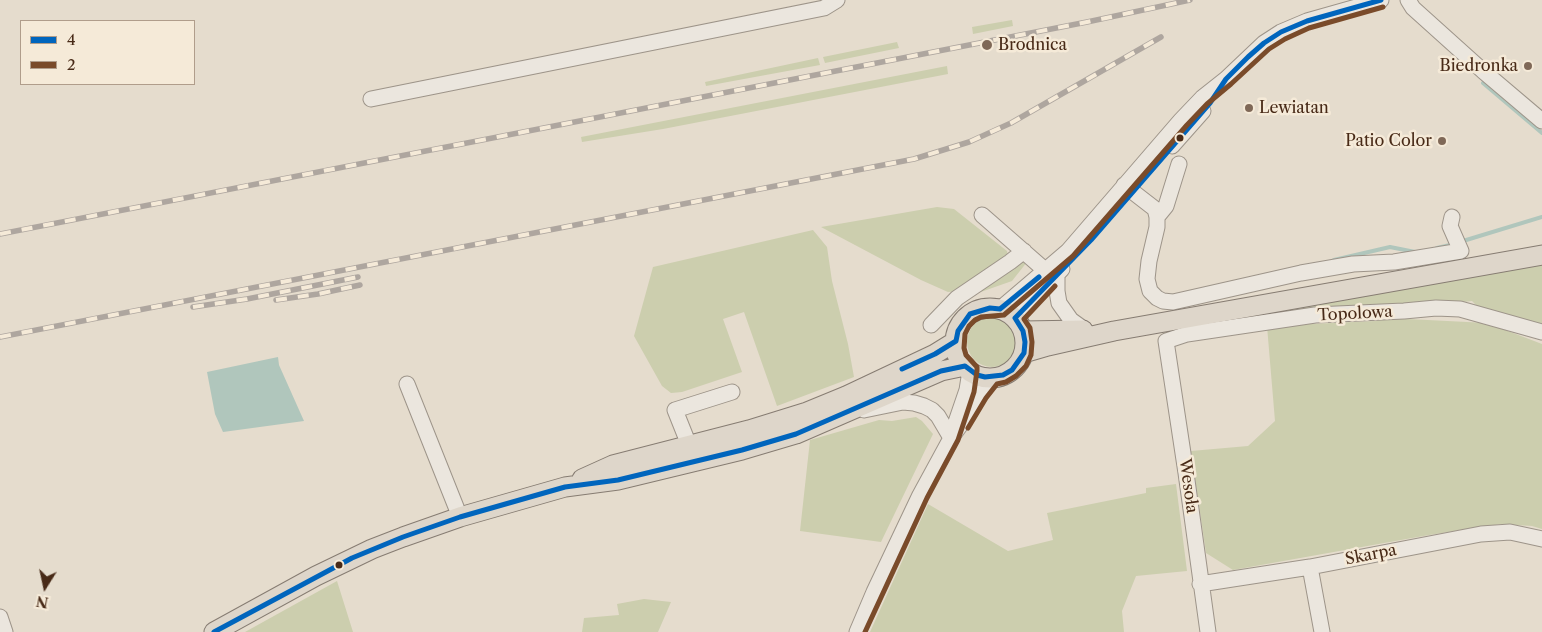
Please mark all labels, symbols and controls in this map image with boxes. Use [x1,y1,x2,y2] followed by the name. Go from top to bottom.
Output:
[20,20,195,85] legend
[67,30,76,49] text: 4
[998,35,1067,55] place label: Brodnica
[980,38,994,52] marker: Brodnica
[67,55,76,74] text: 2
[1440,56,1518,76] place label: Biedronka
[1522,60,1534,72] marker: Biedronka
[1259,98,1329,118] place label: Lewiatan
[1243,102,1255,114] marker: Lewiatan
[1345,131,1432,151] place label: Patio Color
[1175,133,1185,143] unlabelled marker
[1436,135,1448,147] marker: Patio Color
[1317,302,1393,326] street label: Topolowa
[1175,457,1201,515] street label: Wesoła
[1344,541,1398,569] street label: Skarpa
[334,560,344,570] unlabelled marker
[20,562,70,612] north arrow
[35,592,50,612] text: N

